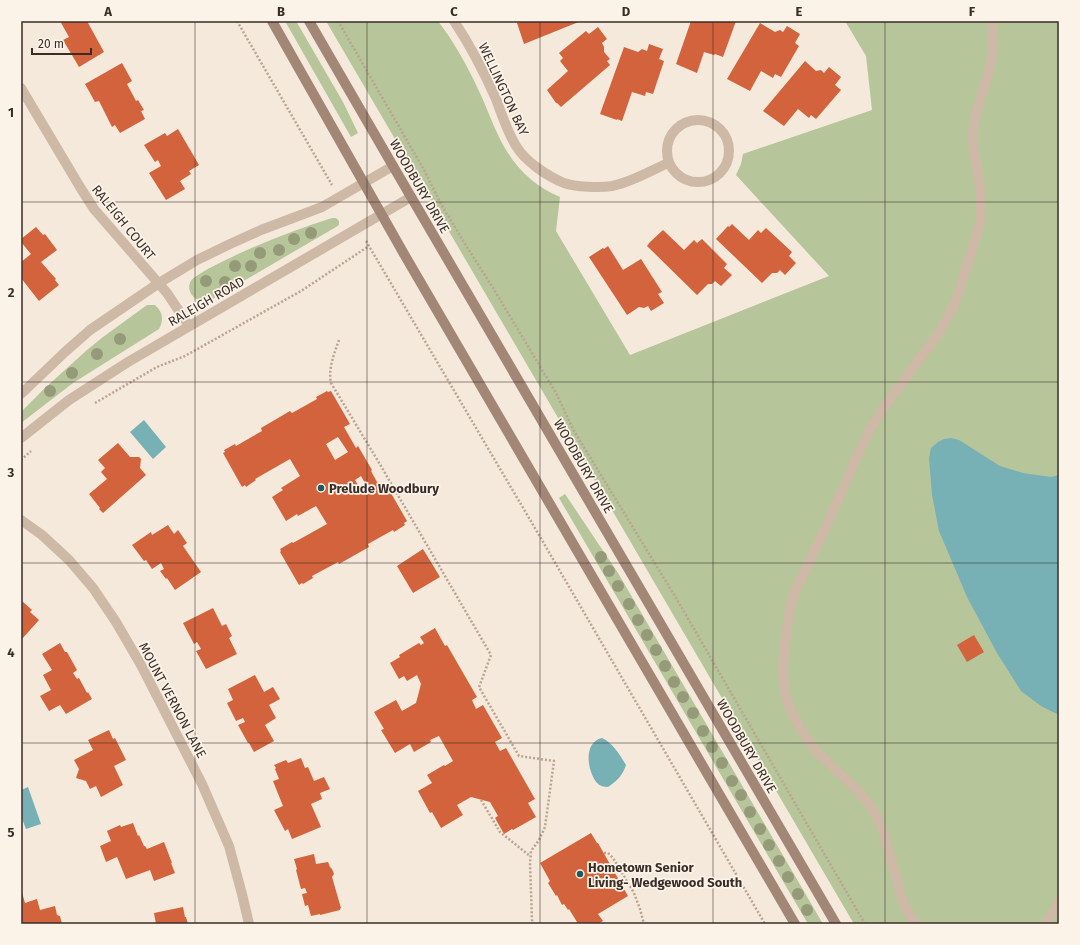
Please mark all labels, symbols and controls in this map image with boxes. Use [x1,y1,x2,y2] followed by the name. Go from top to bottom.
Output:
[103,4,112,19] text: A
[277,4,285,19] text: B
[450,4,458,19] text: C
[622,4,631,19] text: D
[796,4,803,19] text: E
[969,4,976,19] text: F
[32,30,91,56] scale bar
[38,37,64,51] text: 20 m
[475,40,532,139] street label: WELLINGTON BAY
[8,105,14,120] text: 1
[387,137,453,236] street label: WOODBURY DRIVE
[89,182,159,263] street label: RALEIGH COURT
[165,274,247,329] street label: RALEIGH ROAD
[8,285,15,300] text: 2
[551,417,617,516] street label: WOODBURY DRIVE
[7,465,15,480] text: 3
[329,481,439,496] place label: Prelude Woodbury
[316,483,326,493] marker: Prelude Woodbury
[136,640,209,761] street label: MOUNT VERNON LANE
[7,645,15,660] text: 4
[714,697,780,796] street label: WOODBURY DRIVE
[8,825,15,840] text: 5
[588,860,742,890] place label: Hometown Senior Living- Wedgewood South
[575,869,585,879] marker: Hometown Senior Living- Wedgewood South

